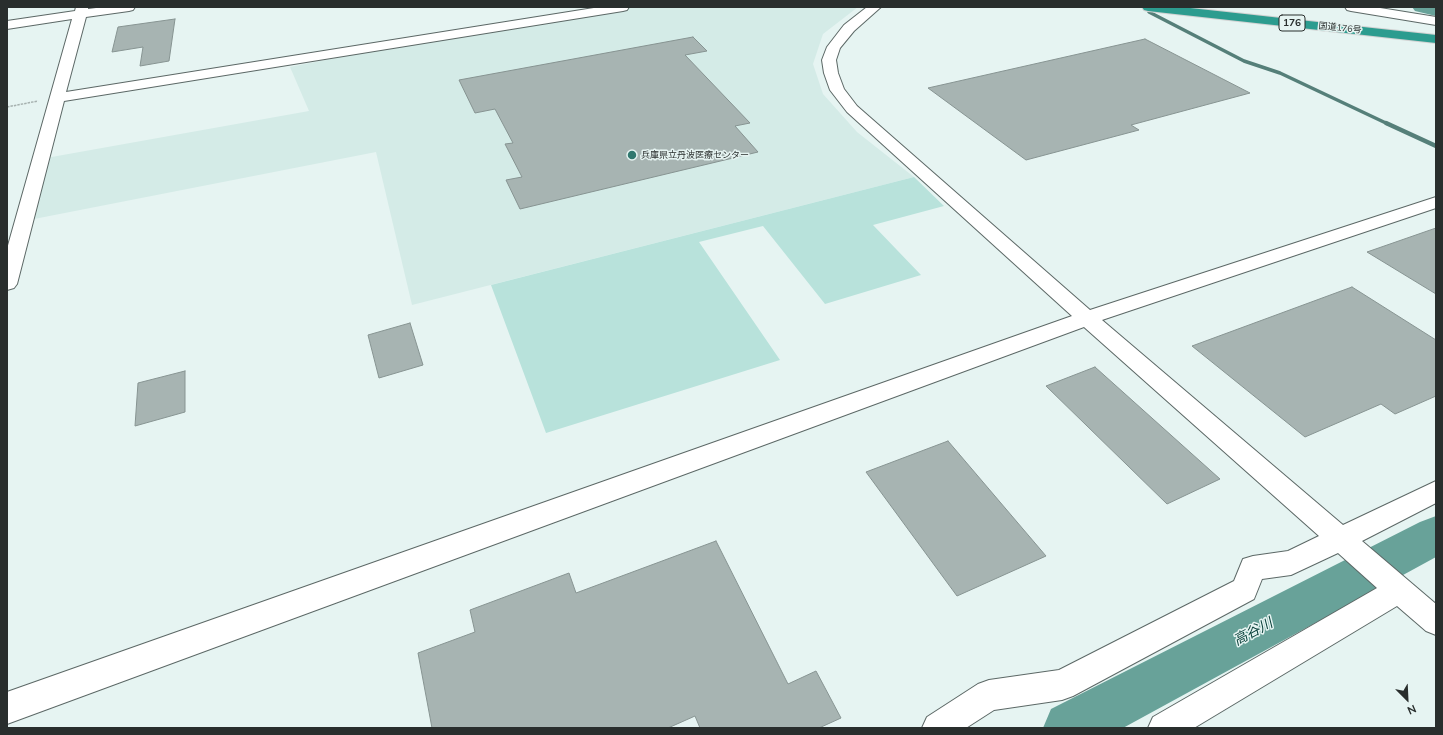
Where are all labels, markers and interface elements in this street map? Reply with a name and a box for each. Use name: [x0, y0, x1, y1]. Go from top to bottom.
road number: 176: [1279, 15, 1305, 31]
street label: 国道176号: [1318, 20, 1362, 36]
marker: 兵庫県立丹波医療センター: [626, 149, 638, 161]
place label: 兵庫県立丹波医療センター: [641, 150, 749, 160]
water label: 高谷川: [1231, 615, 1275, 649]
north arrow: [1387, 679, 1427, 719]
text: N: [1405, 702, 1419, 718]

